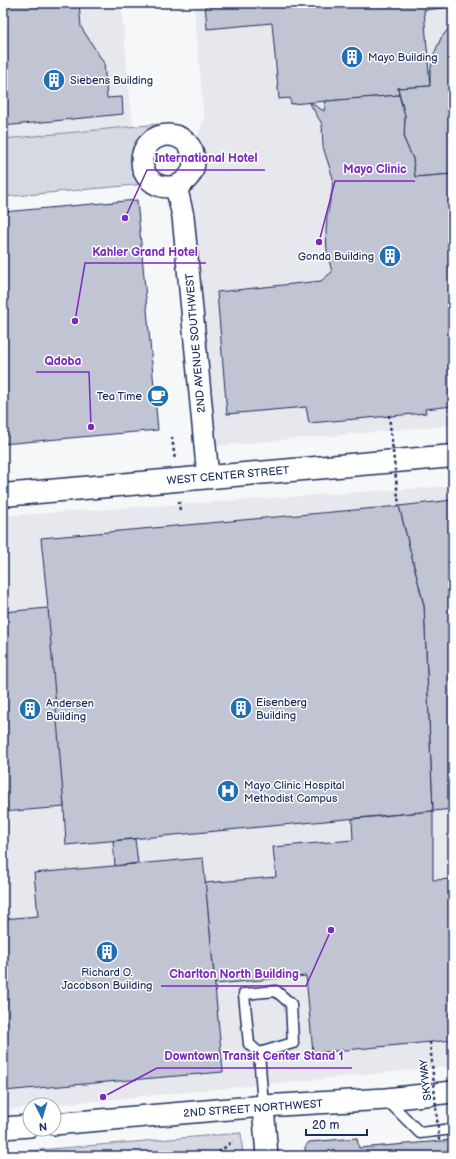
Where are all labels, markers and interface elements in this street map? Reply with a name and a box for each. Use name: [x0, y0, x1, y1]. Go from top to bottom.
building icon: Mayo Building: [339, 44, 365, 70]
place label: Mayo Building: [368, 51, 438, 64]
building icon: Siebens Building: [41, 67, 67, 93]
place label: Siebens Building: [70, 74, 153, 87]
callout: International Hotel: [147, 146, 265, 170]
text: International Hotel: [155, 151, 257, 166]
callout: Mayo Clinic: [335, 157, 415, 181]
text: Mayo Clinic: [343, 162, 407, 177]
callout: Kahler Grand Hotel: [85, 239, 206, 263]
building icon: Gonda Building: [377, 243, 403, 269]
text: Kahler Grand Hotel: [92, 245, 198, 260]
place label: Gonda Building: [298, 250, 374, 263]
street label: 2ND AVENUE SOUTHWEST: [183, 272, 208, 413]
callout: Qdoba: [36, 348, 89, 372]
text: Qdoba: [45, 354, 82, 369]
cafe icon: Tea Time: [145, 383, 171, 409]
place label: Tea Time: [97, 390, 142, 403]
street label: WEST CENTER STREET: [166, 464, 290, 487]
building icon: Eisenberg Building: [228, 695, 254, 721]
building icon: Andersen Building: [17, 696, 43, 722]
place label: Eisenberg Building: [256, 696, 307, 722]
place label: Andersen Building: [46, 697, 94, 723]
hospital icon: Mayo Clinic Hospital Methodist Campus: [215, 778, 241, 804]
place label: Mayo Clinic Hospital Methodist Campus: [244, 779, 344, 805]
building icon: Richard O. Jacobson Building: [94, 939, 120, 965]
callout: Charlton North Building: [161, 962, 306, 986]
place label: Richard O. Jacobson Building: [62, 966, 152, 992]
text: Charlton North Building: [169, 967, 299, 982]
callout: Downtown Transit Center Stand 1: [157, 1044, 352, 1068]
text: Downtown Transit Center Stand 1: [164, 1049, 344, 1064]
street label: SKYWAY: [417, 1058, 434, 1101]
north arrow: [22, 1097, 62, 1137]
street label: 2ND STREET NORTHWEST: [183, 1097, 324, 1120]
scale bar: [306, 1111, 367, 1137]
text: 20 m: [312, 1118, 339, 1133]
text: N: [38, 1120, 48, 1133]

